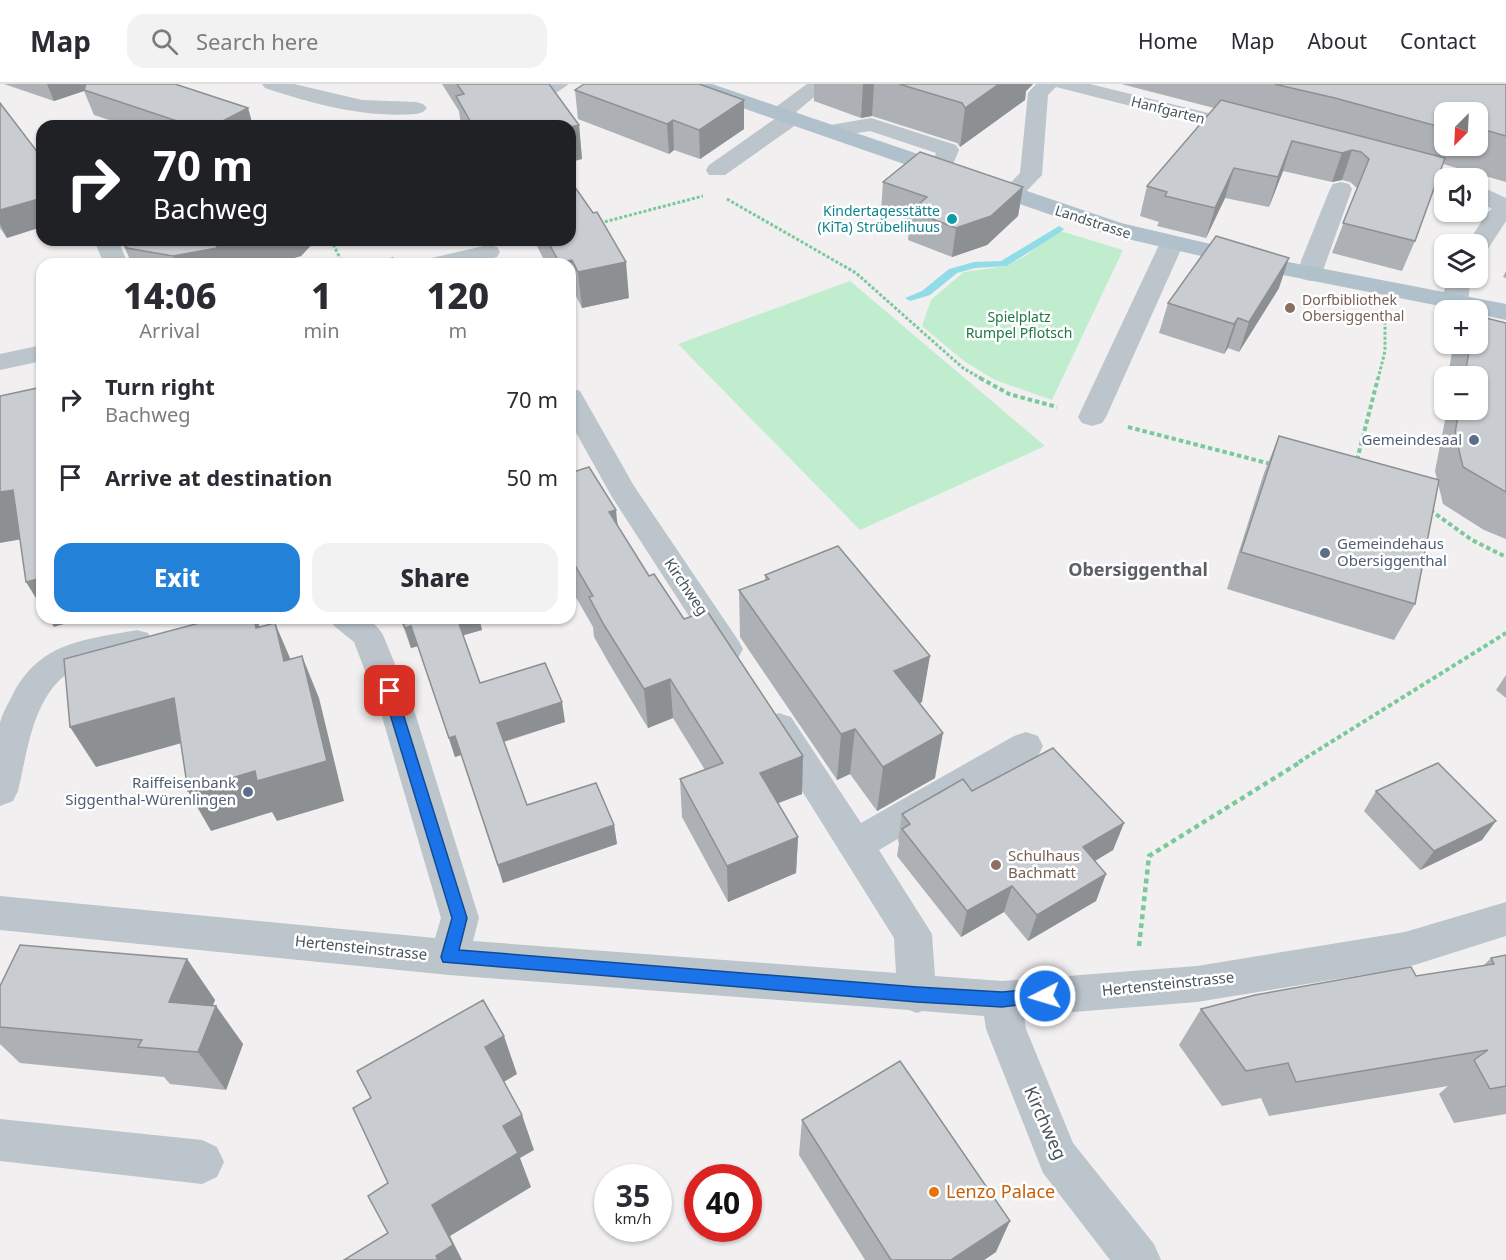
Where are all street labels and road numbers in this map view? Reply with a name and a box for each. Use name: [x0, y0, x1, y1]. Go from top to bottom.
street label: Hanfgarten: [1129, 91, 1207, 128]
street label: Landstrasse: [1053, 200, 1134, 243]
street label: Kirchweg: [660, 554, 713, 619]
street label: Hertensteinstrasse: [294, 930, 428, 964]
street label: Hertensteinstrasse: [1101, 966, 1235, 1000]
street label: Kirchweg: [1019, 1082, 1073, 1163]

